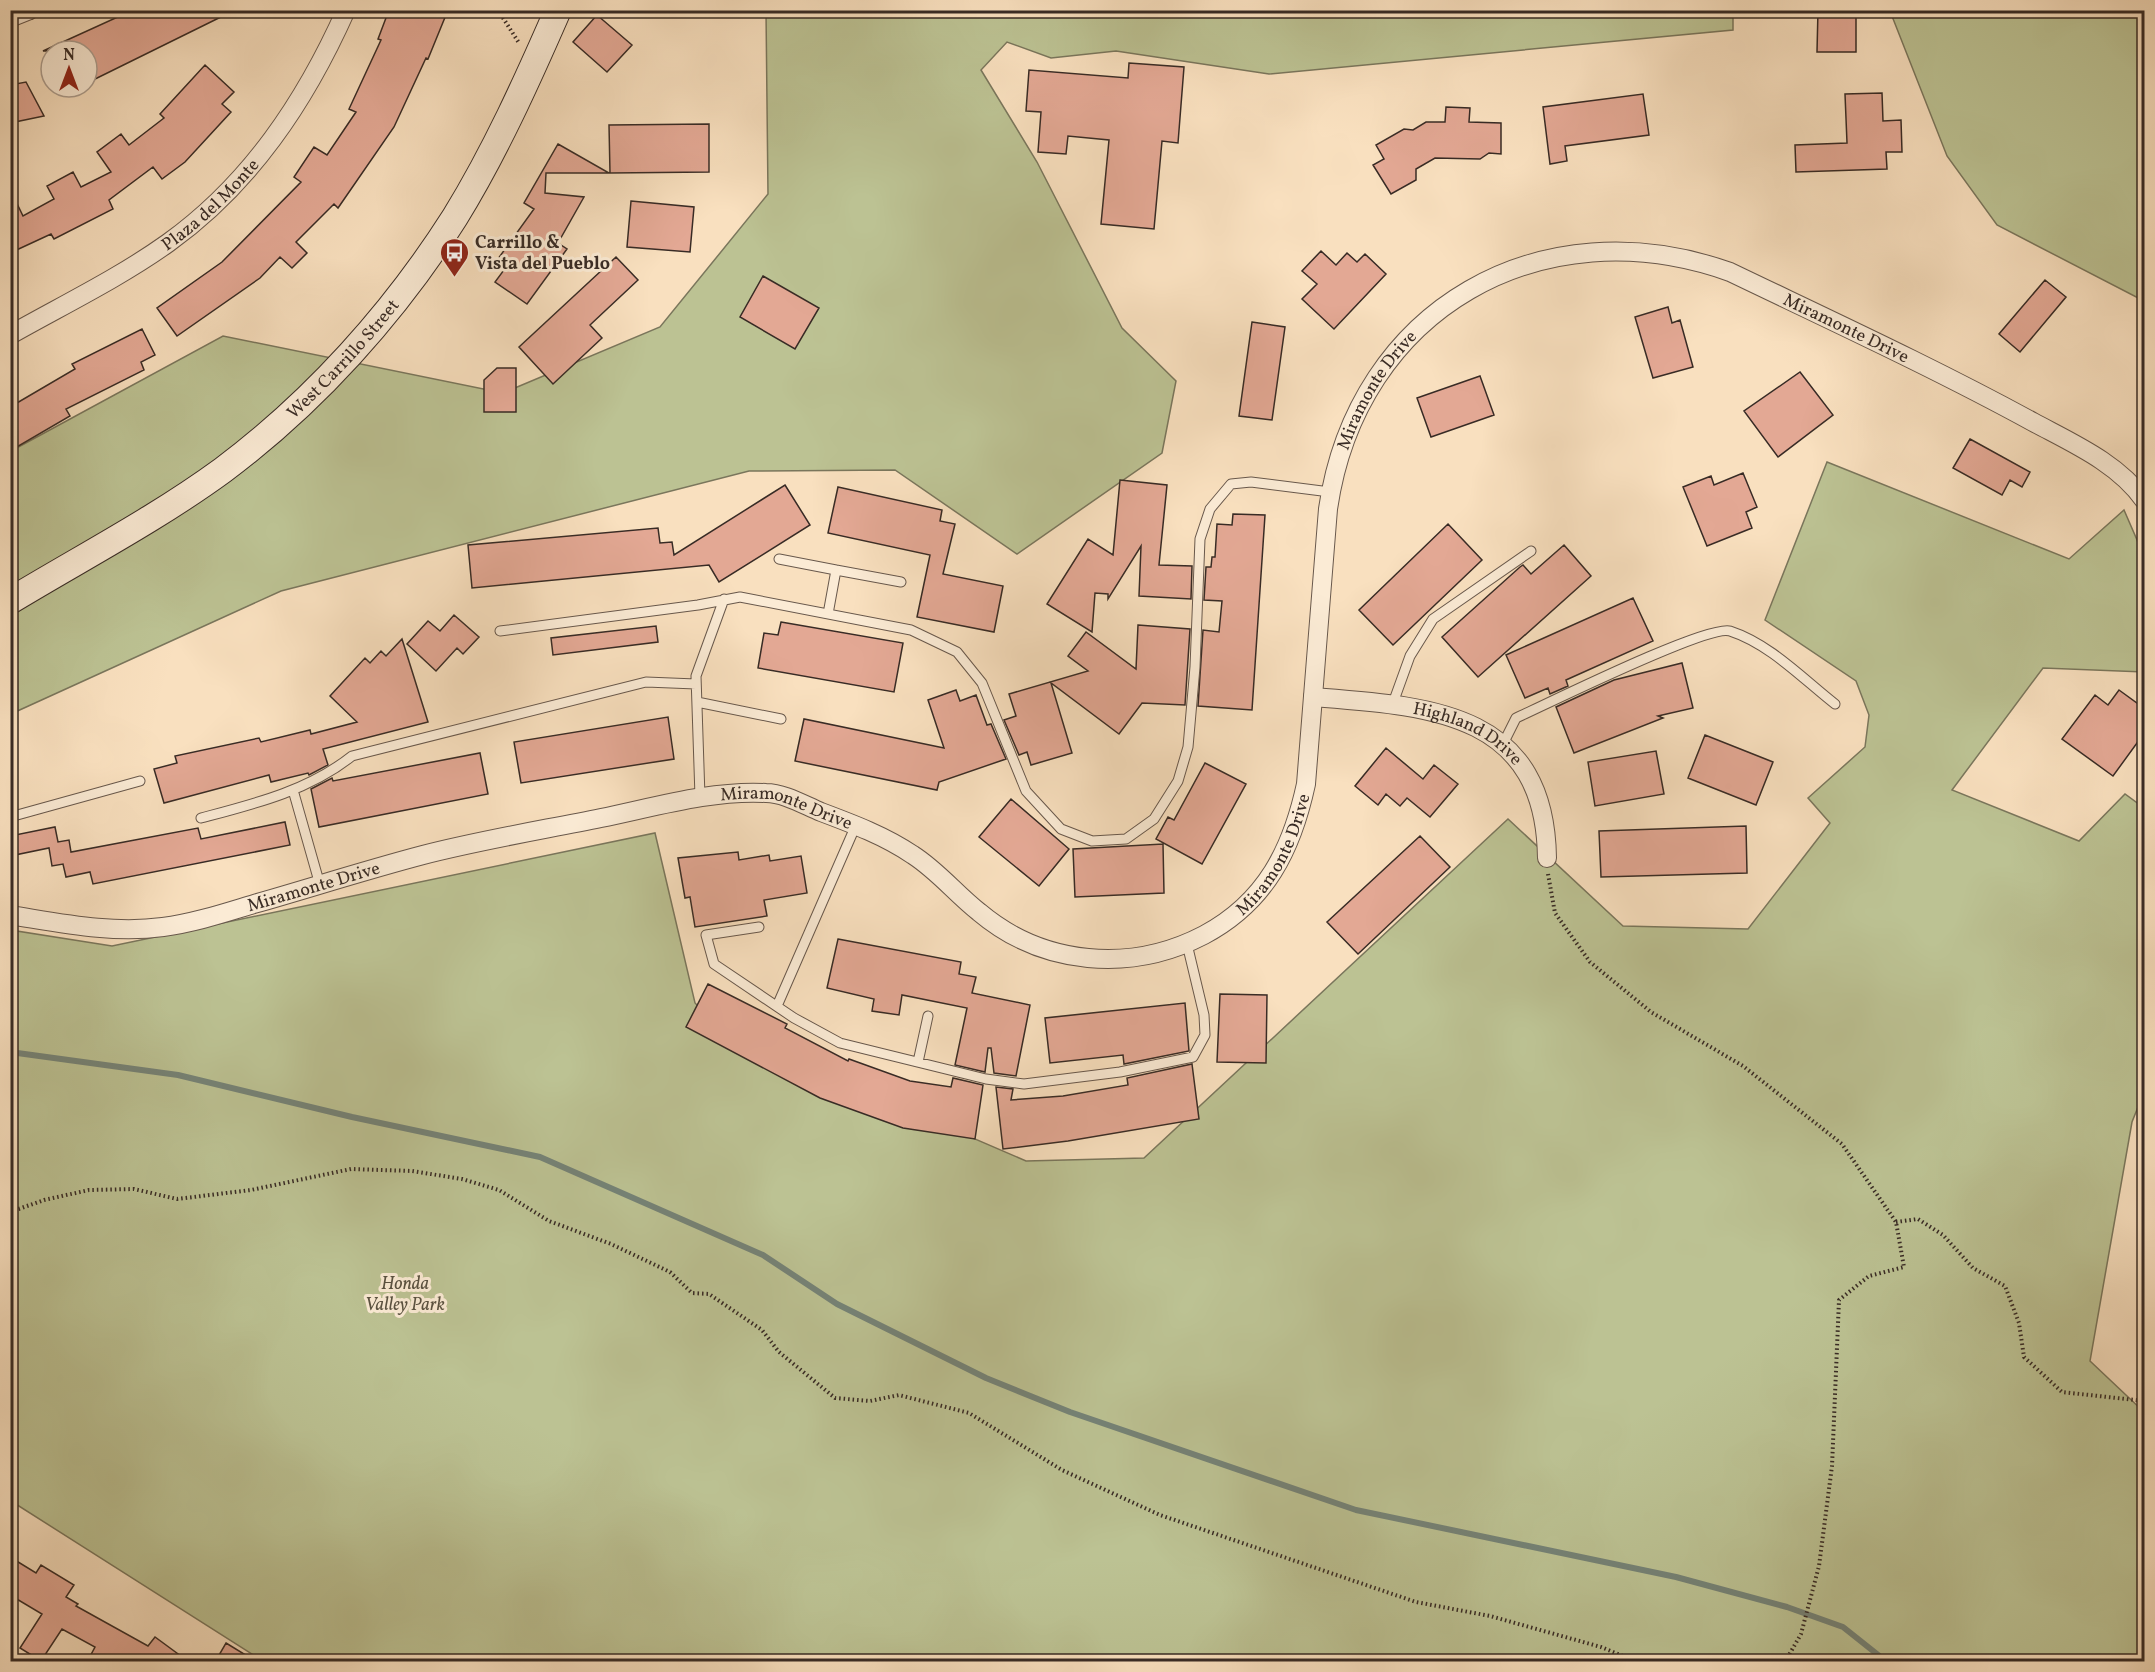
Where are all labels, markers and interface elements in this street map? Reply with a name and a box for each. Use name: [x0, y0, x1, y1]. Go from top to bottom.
north arrow: [39, 39, 99, 99]
text: N: [63, 45, 75, 67]
street label: Plaza del Monte: [157, 154, 266, 258]
place label: Carrillo & Vista del Pueblo: [475, 231, 610, 277]
bus stop icon: Carrillo & Vista del Pueblo: [438, 236, 470, 278]
street label: Miramonte Drive: [1778, 288, 1913, 370]
street label: West Carrillo Street: [282, 295, 406, 425]
street label: Miramonte Drive: [1332, 325, 1423, 454]
street label: Highland Drive: [1411, 697, 1528, 771]
street label: Miramonte Drive: [719, 782, 856, 837]
street label: Miramonte Drive: [1231, 791, 1317, 922]
street label: Miramonte Drive: [245, 856, 383, 919]
park label: Honda Valley Park: [365, 1272, 445, 1318]

